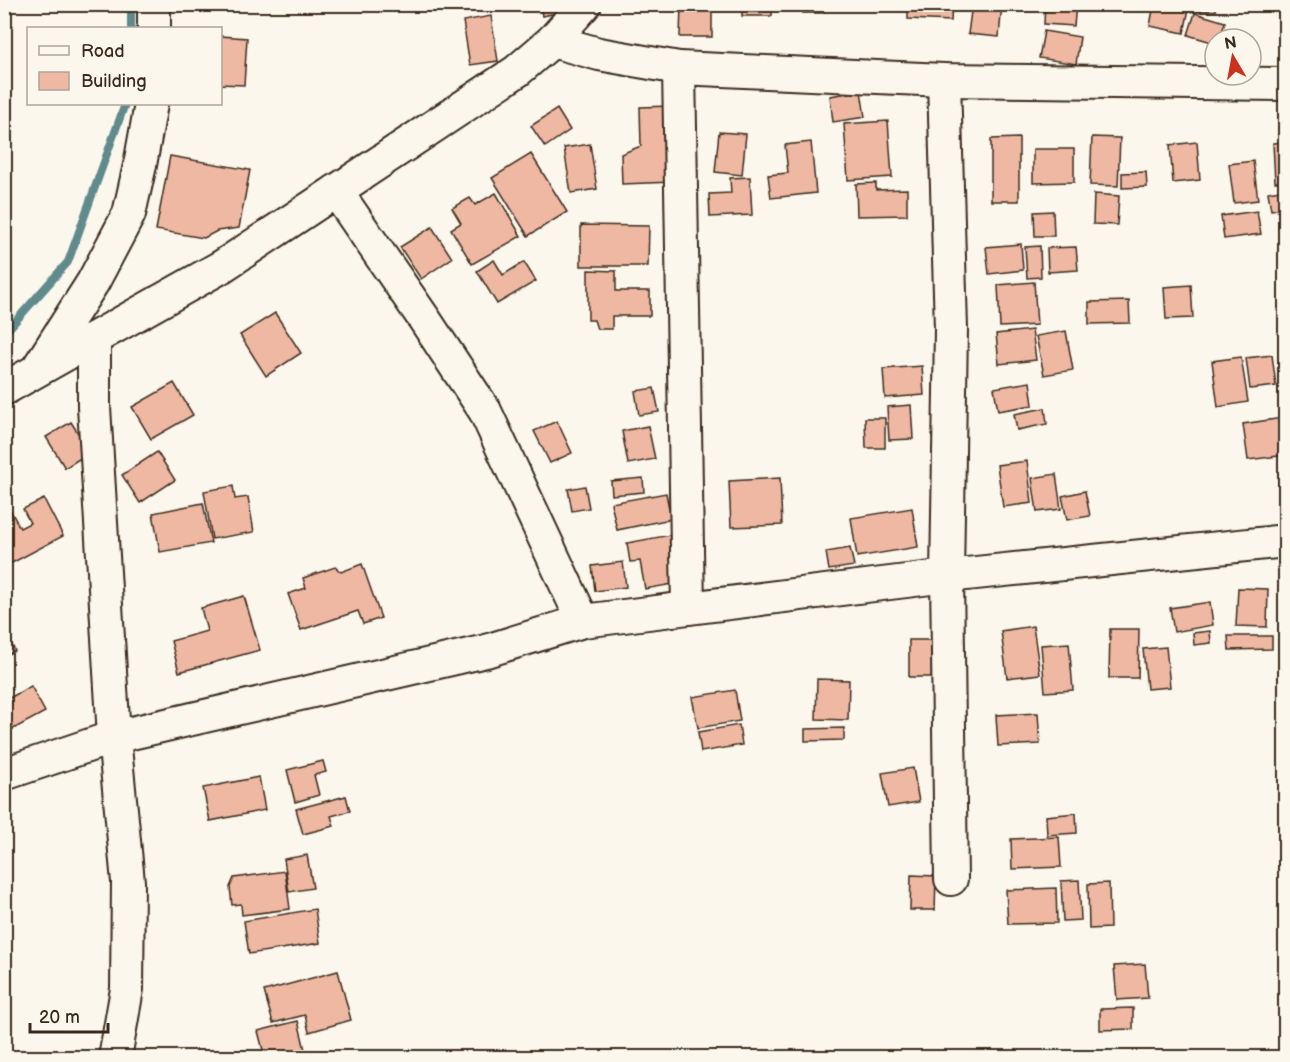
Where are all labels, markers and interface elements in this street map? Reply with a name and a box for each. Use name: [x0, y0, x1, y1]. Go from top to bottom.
legend: [27, 27, 222, 105]
north arrow: [1203, 27, 1263, 87]
text: N: [1223, 33, 1238, 54]
text: Road: [81, 41, 125, 62]
text: Building: [81, 71, 147, 92]
scale bar: [30, 996, 108, 1034]
text: 20 m: [39, 1007, 80, 1028]

